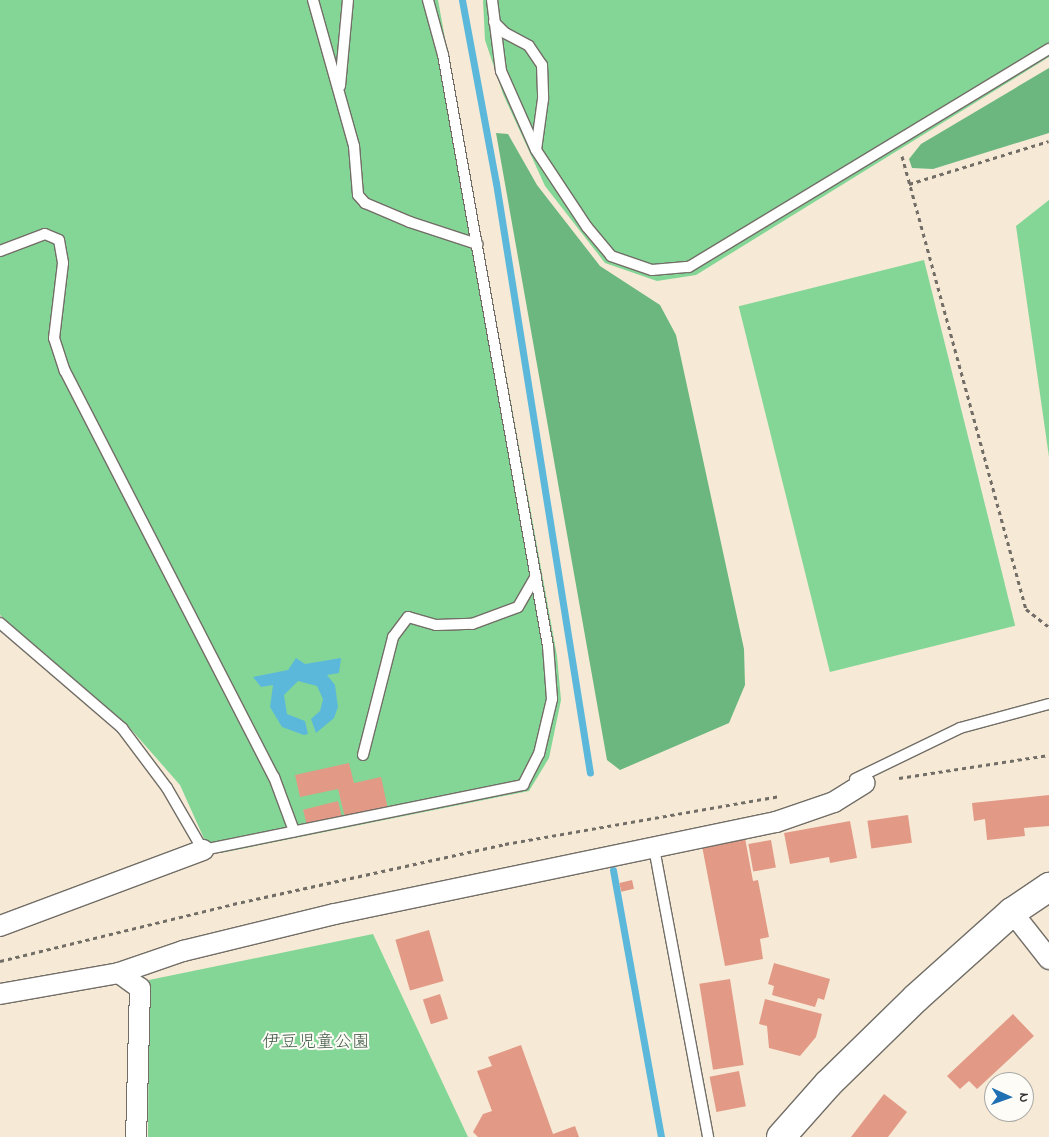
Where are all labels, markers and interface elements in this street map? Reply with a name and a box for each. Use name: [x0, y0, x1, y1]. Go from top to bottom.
park label: 伊豆児童公園: [262, 1032, 370, 1054]
north arrow: [984, 1072, 1034, 1122]
text: N: [1013, 1092, 1034, 1103]

